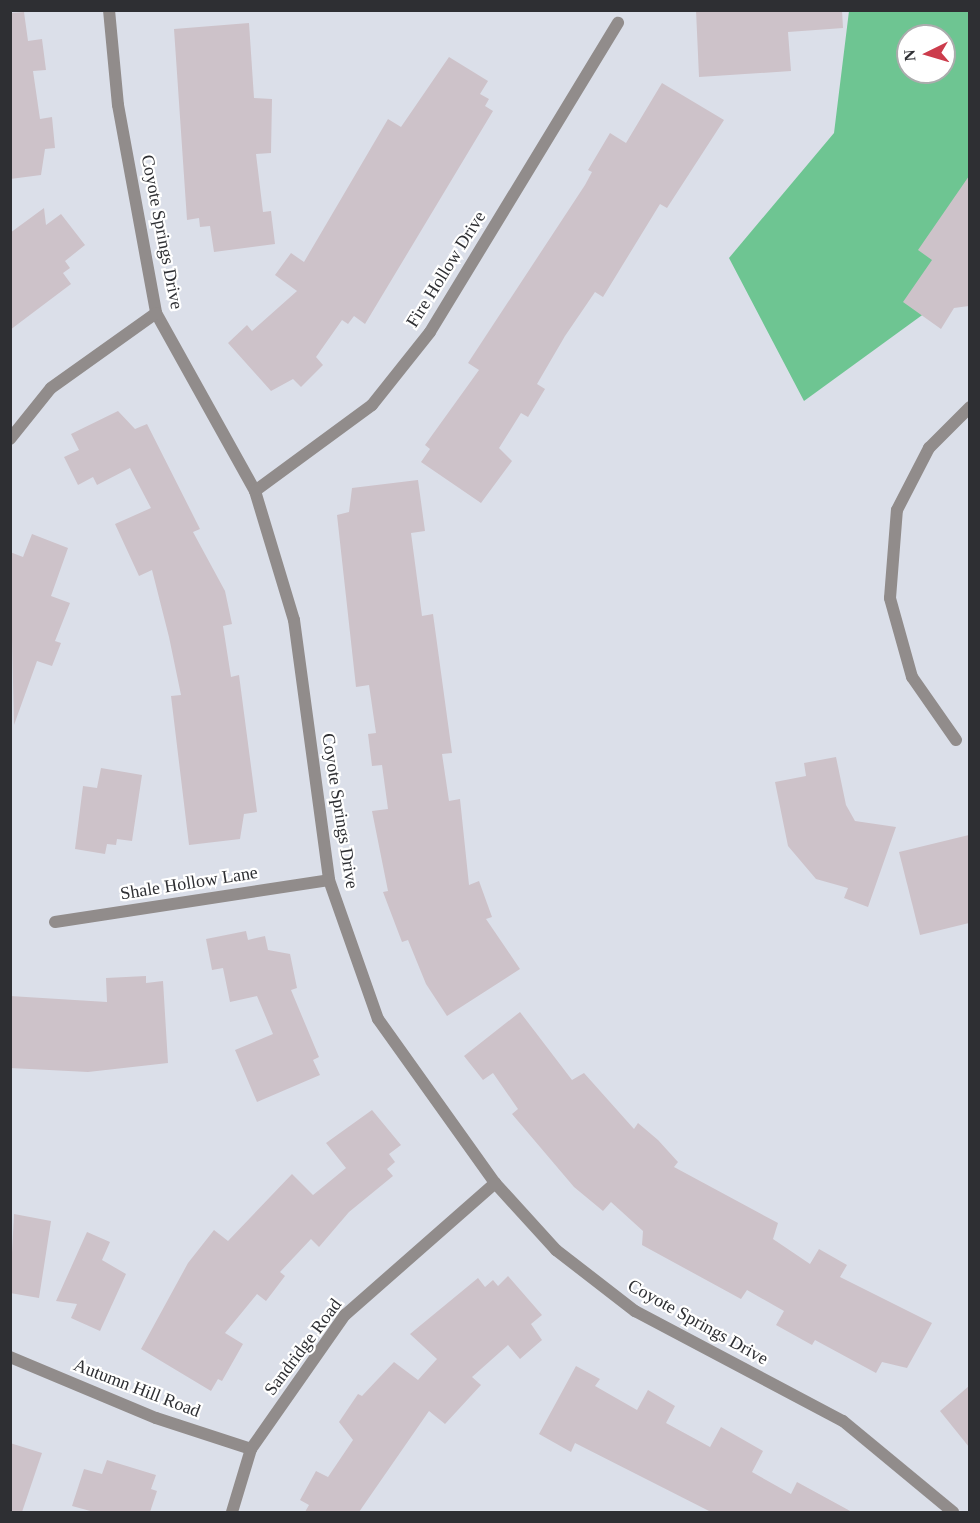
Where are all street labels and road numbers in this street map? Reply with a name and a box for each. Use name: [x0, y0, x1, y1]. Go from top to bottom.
street label: Coyote Springs Drive: [136, 153, 188, 311]
street label: Fire Hollow Drive: [402, 207, 490, 331]
street label: Coyote Springs Drive: [317, 732, 363, 890]
street label: Shale Hollow Lane: [119, 861, 259, 905]
street label: Coyote Springs Drive: [624, 1274, 772, 1370]
street label: Sandridge Road: [260, 1294, 346, 1400]
street label: Autumn Hill Road: [71, 1354, 203, 1422]

